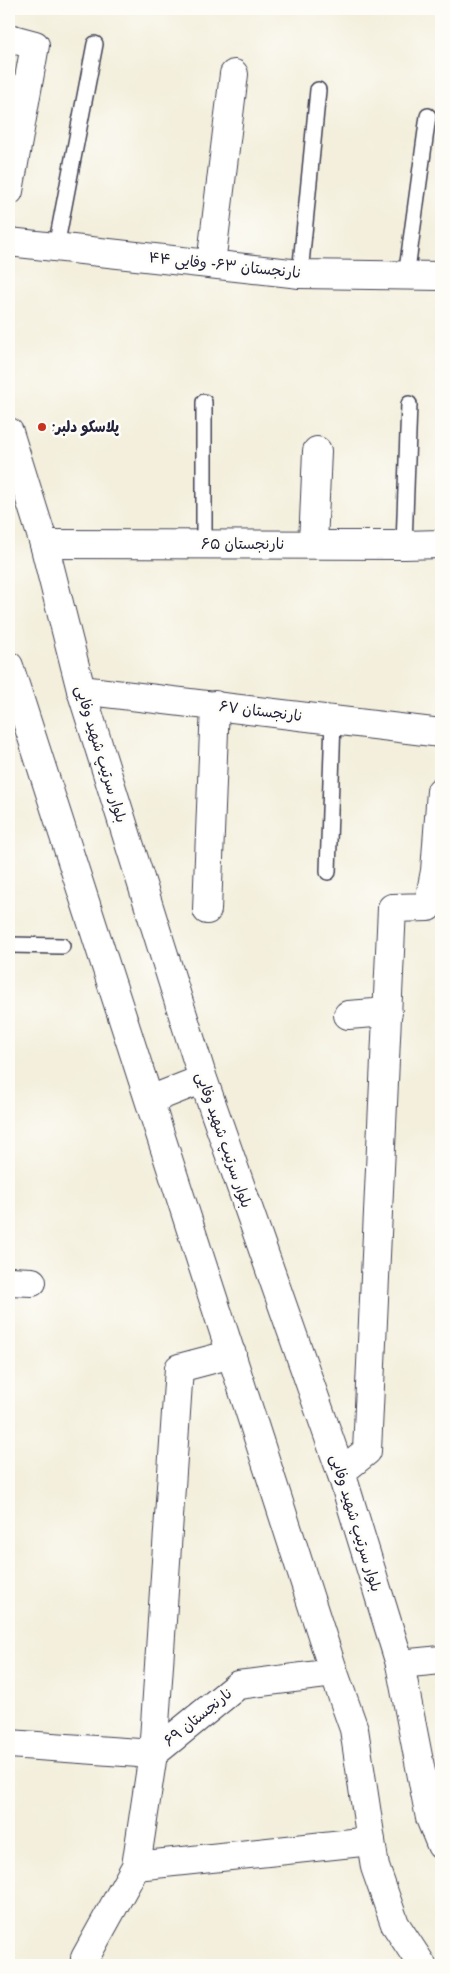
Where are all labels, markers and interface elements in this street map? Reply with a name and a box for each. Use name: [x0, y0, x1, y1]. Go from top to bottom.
street label: نارنجستان ۶۳- وفایی ۴۴: [148, 248, 302, 283]
place label: :پلاسکو دلبر: [52, 418, 120, 437]
marker: :پلاسکو دلبر: [36, 421, 48, 433]
street label: نارنجستان ۶۵: [201, 535, 285, 554]
street label: بلوار سرتیپ شهید وفایی: [71, 683, 130, 825]
street label: نارنجستان ۶۷: [218, 697, 304, 726]
street label: بلوار سرتیپ شهید وفایی: [191, 1070, 256, 1211]
street label: بلوار سرتیپ شهید وفایی: [326, 1452, 385, 1594]
street label: نارنجستان ۶۹: [160, 1684, 237, 1751]

